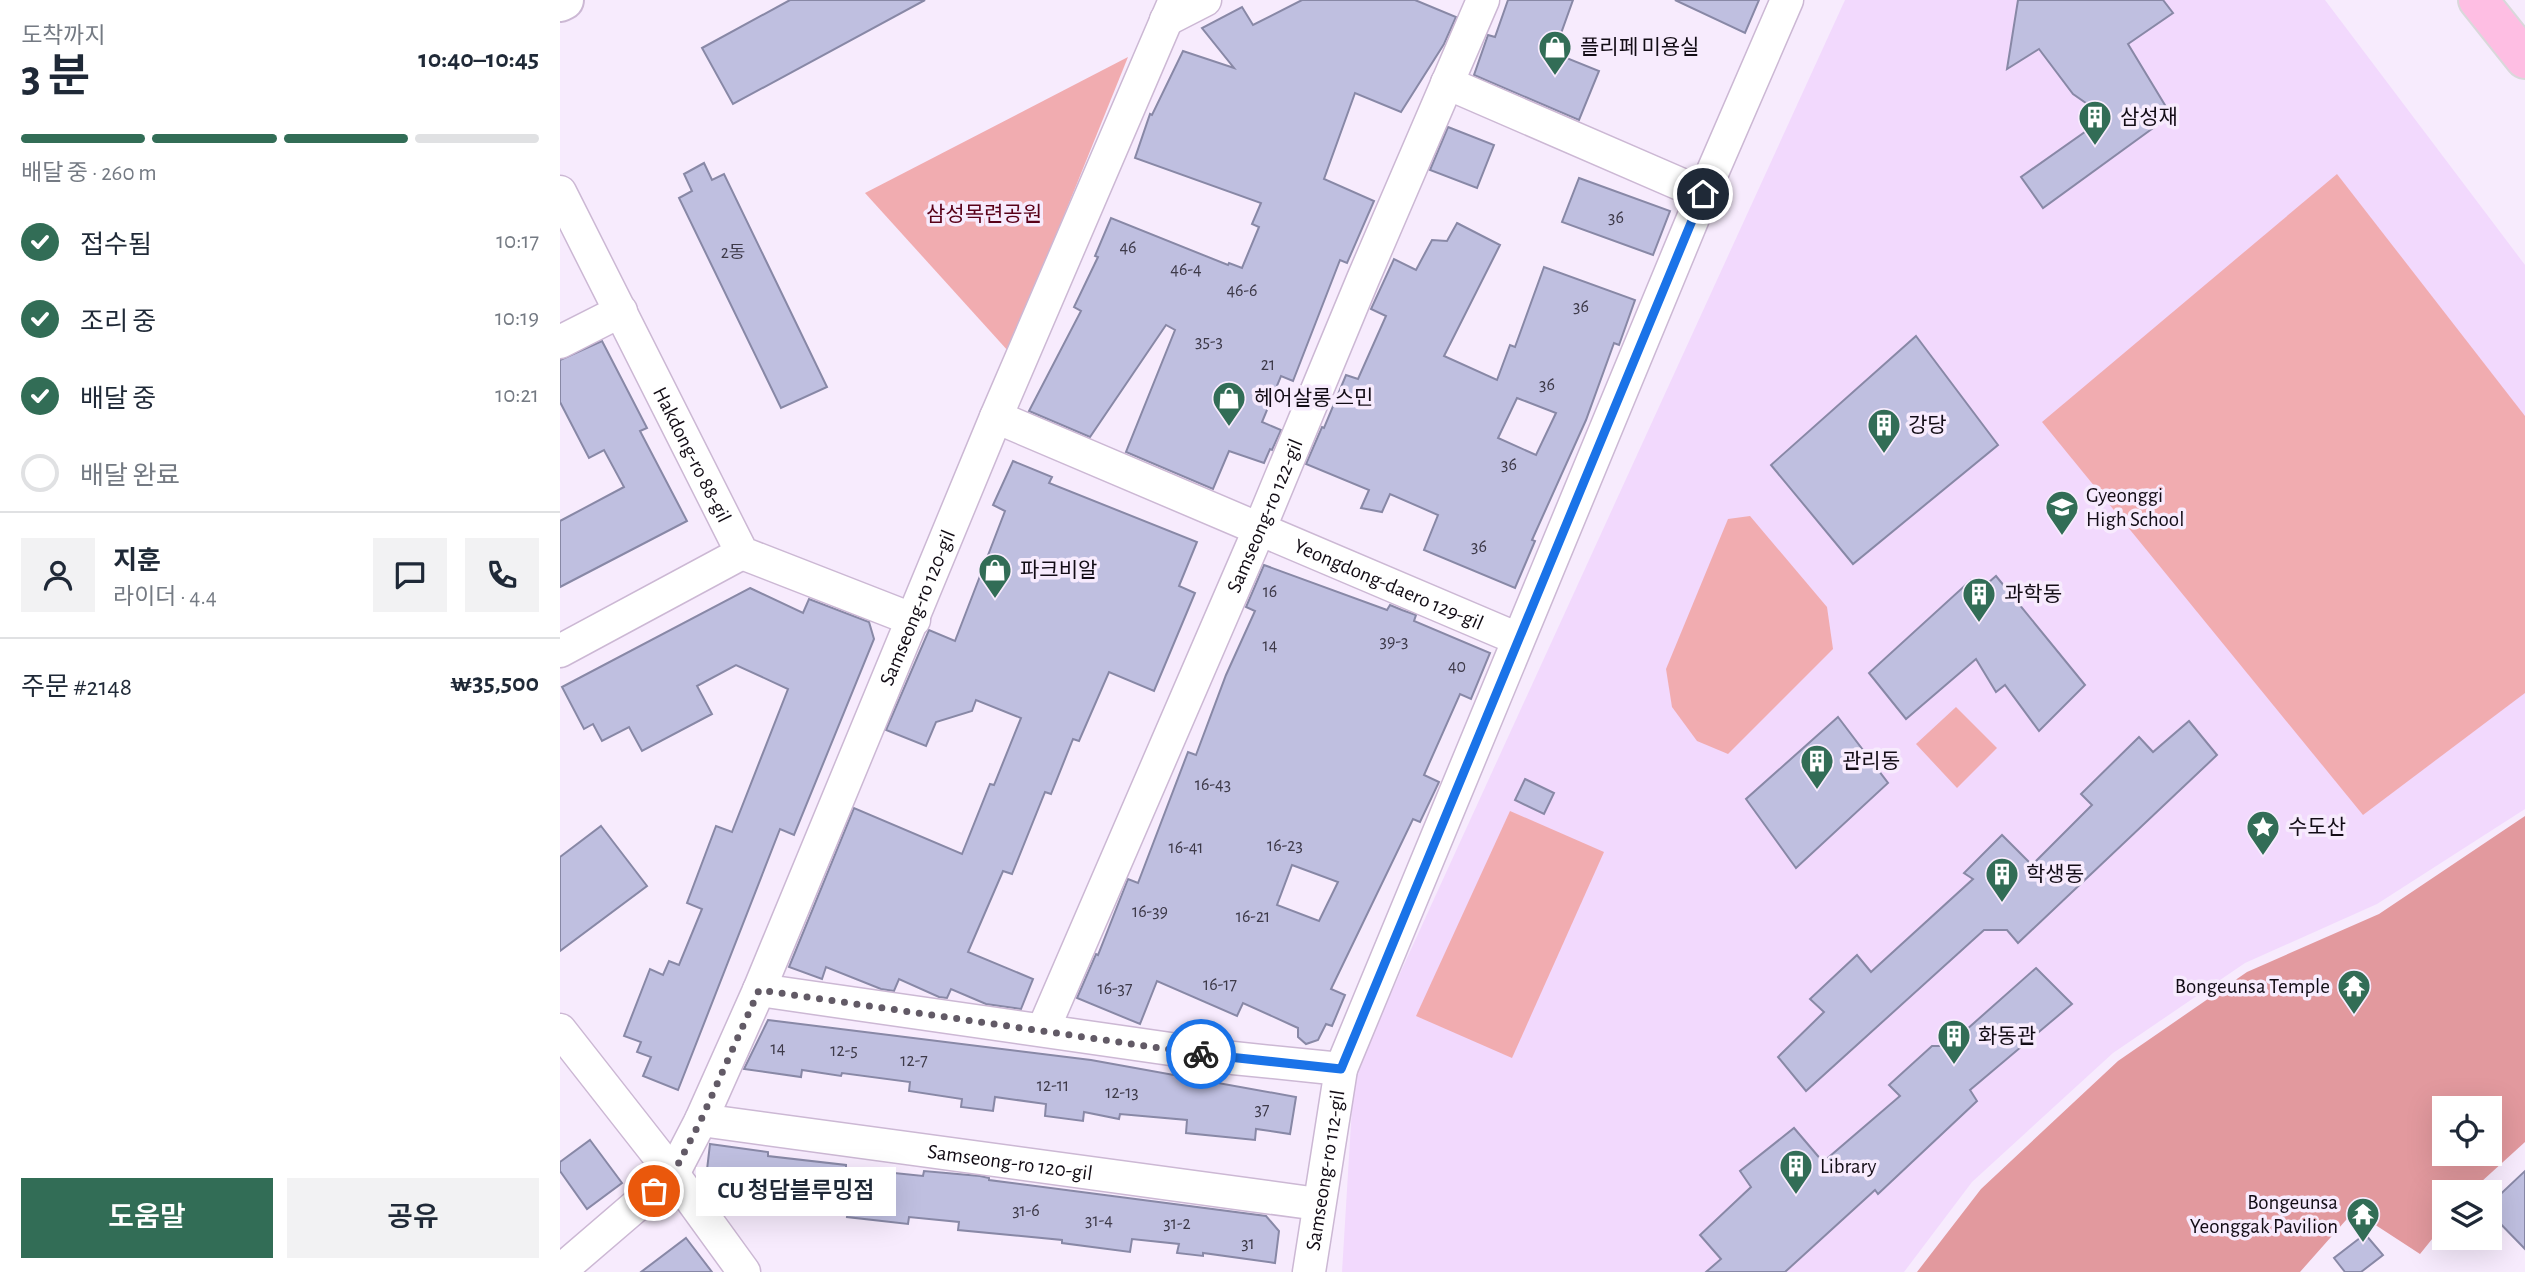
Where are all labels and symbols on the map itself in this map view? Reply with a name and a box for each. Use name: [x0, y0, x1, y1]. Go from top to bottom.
shop icon: 플리페 미용실: [1536, 28, 1574, 77]
place label: 플리페 미용실: [1580, 36, 1699, 58]
building icon: 삼성재: [2076, 98, 2114, 147]
place label: 삼성재: [2120, 106, 2178, 128]
pin: [1673, 164, 1733, 224]
park label: 삼성목련공원: [926, 203, 1042, 225]
house number: 36: [1608, 209, 1624, 227]
house number: 46: [1119, 239, 1137, 257]
house number: 2동: [721, 243, 745, 262]
house number: 46-4: [1170, 261, 1202, 279]
house number: 46-6: [1226, 282, 1258, 300]
house number: 36: [1573, 298, 1589, 316]
house number: 35-3: [1195, 333, 1223, 351]
house number: 21: [1261, 356, 1275, 374]
house number: 36: [1539, 376, 1555, 394]
shop icon: 헤어살롱 스민: [1210, 379, 1248, 428]
street label: Hakdong-ro 88-gil: [649, 384, 735, 526]
place label: 헤어살롱 스민: [1254, 387, 1373, 409]
building icon: 강당: [1865, 406, 1903, 455]
place label: 강당: [1908, 414, 1947, 436]
street label: Samseong-ro 122-gil: [1223, 436, 1307, 596]
house number: 36: [1501, 456, 1517, 474]
place label: Gyeonggi High School: [2086, 485, 2184, 530]
school or university icon: Gyeonggi High School: [2043, 488, 2081, 537]
street label: Samseong-ro 120-gil: [876, 527, 959, 689]
street label: Yeongdong-daero 129-gil: [1291, 535, 1487, 634]
house number: 36: [1471, 538, 1487, 556]
shop icon: 파크비알: [976, 551, 1014, 600]
place label: 파크비알: [1020, 559, 1097, 581]
building icon: 과학동: [1960, 575, 1998, 624]
house number: 16: [1263, 583, 1277, 601]
place label: 과학동: [2004, 583, 2062, 605]
house number: 39-3: [1380, 633, 1408, 651]
house number: 14: [1263, 637, 1278, 655]
house number: 40: [1448, 658, 1466, 676]
building icon: 관리동: [1798, 742, 1836, 791]
place label: 관리동: [1842, 750, 1900, 772]
house number: 16-43: [1195, 776, 1231, 794]
place icon: 수도산: [2244, 808, 2282, 857]
place label: 수도산: [2288, 816, 2346, 838]
house number: 16-23: [1267, 837, 1303, 855]
house number: 16-41: [1168, 839, 1204, 857]
building icon: 학생동: [1983, 855, 2021, 904]
place label: 학생동: [2026, 863, 2084, 885]
house number: 16-39: [1132, 903, 1168, 921]
house number: 16-21: [1236, 908, 1270, 926]
temple icon: Bongeunsa Temple: [2335, 967, 2373, 1016]
house number: 16-17: [1203, 976, 1237, 994]
place label: Bongeunsa Temple: [2175, 976, 2330, 997]
house number: 16-37: [1097, 980, 1133, 998]
building icon: 화동관: [1935, 1017, 1973, 1066]
courier: [1166, 1019, 1236, 1089]
place label: 화동관: [1978, 1025, 2036, 1047]
house number: 14: [771, 1040, 786, 1058]
house number: 12-5: [830, 1042, 858, 1060]
house number: 12-7: [900, 1052, 928, 1070]
house number: 12-11: [1037, 1077, 1069, 1095]
house number: 12-13: [1105, 1084, 1139, 1102]
street label: Samseong-ro 112-gil: [1303, 1088, 1349, 1252]
house number: 37: [1255, 1101, 1269, 1119]
street label: Samseong-ro 120-gil: [926, 1141, 1094, 1184]
building icon: Library: [1777, 1147, 1815, 1196]
place label: Library: [1820, 1156, 1877, 1177]
pin: [624, 1161, 684, 1221]
callout: CU 청담블루밍점: [696, 1166, 896, 1216]
place label: Bongeunsa Yeonggak Pavilion: [2190, 1192, 2338, 1237]
temple icon: Bongeunsa Yeonggak Pavilion: [2344, 1195, 2382, 1244]
house number: 31-6: [1012, 1202, 1040, 1220]
house number: 31-4: [1085, 1212, 1113, 1230]
house number: 31-2: [1163, 1215, 1191, 1233]
house number: 31: [1241, 1235, 1255, 1253]

